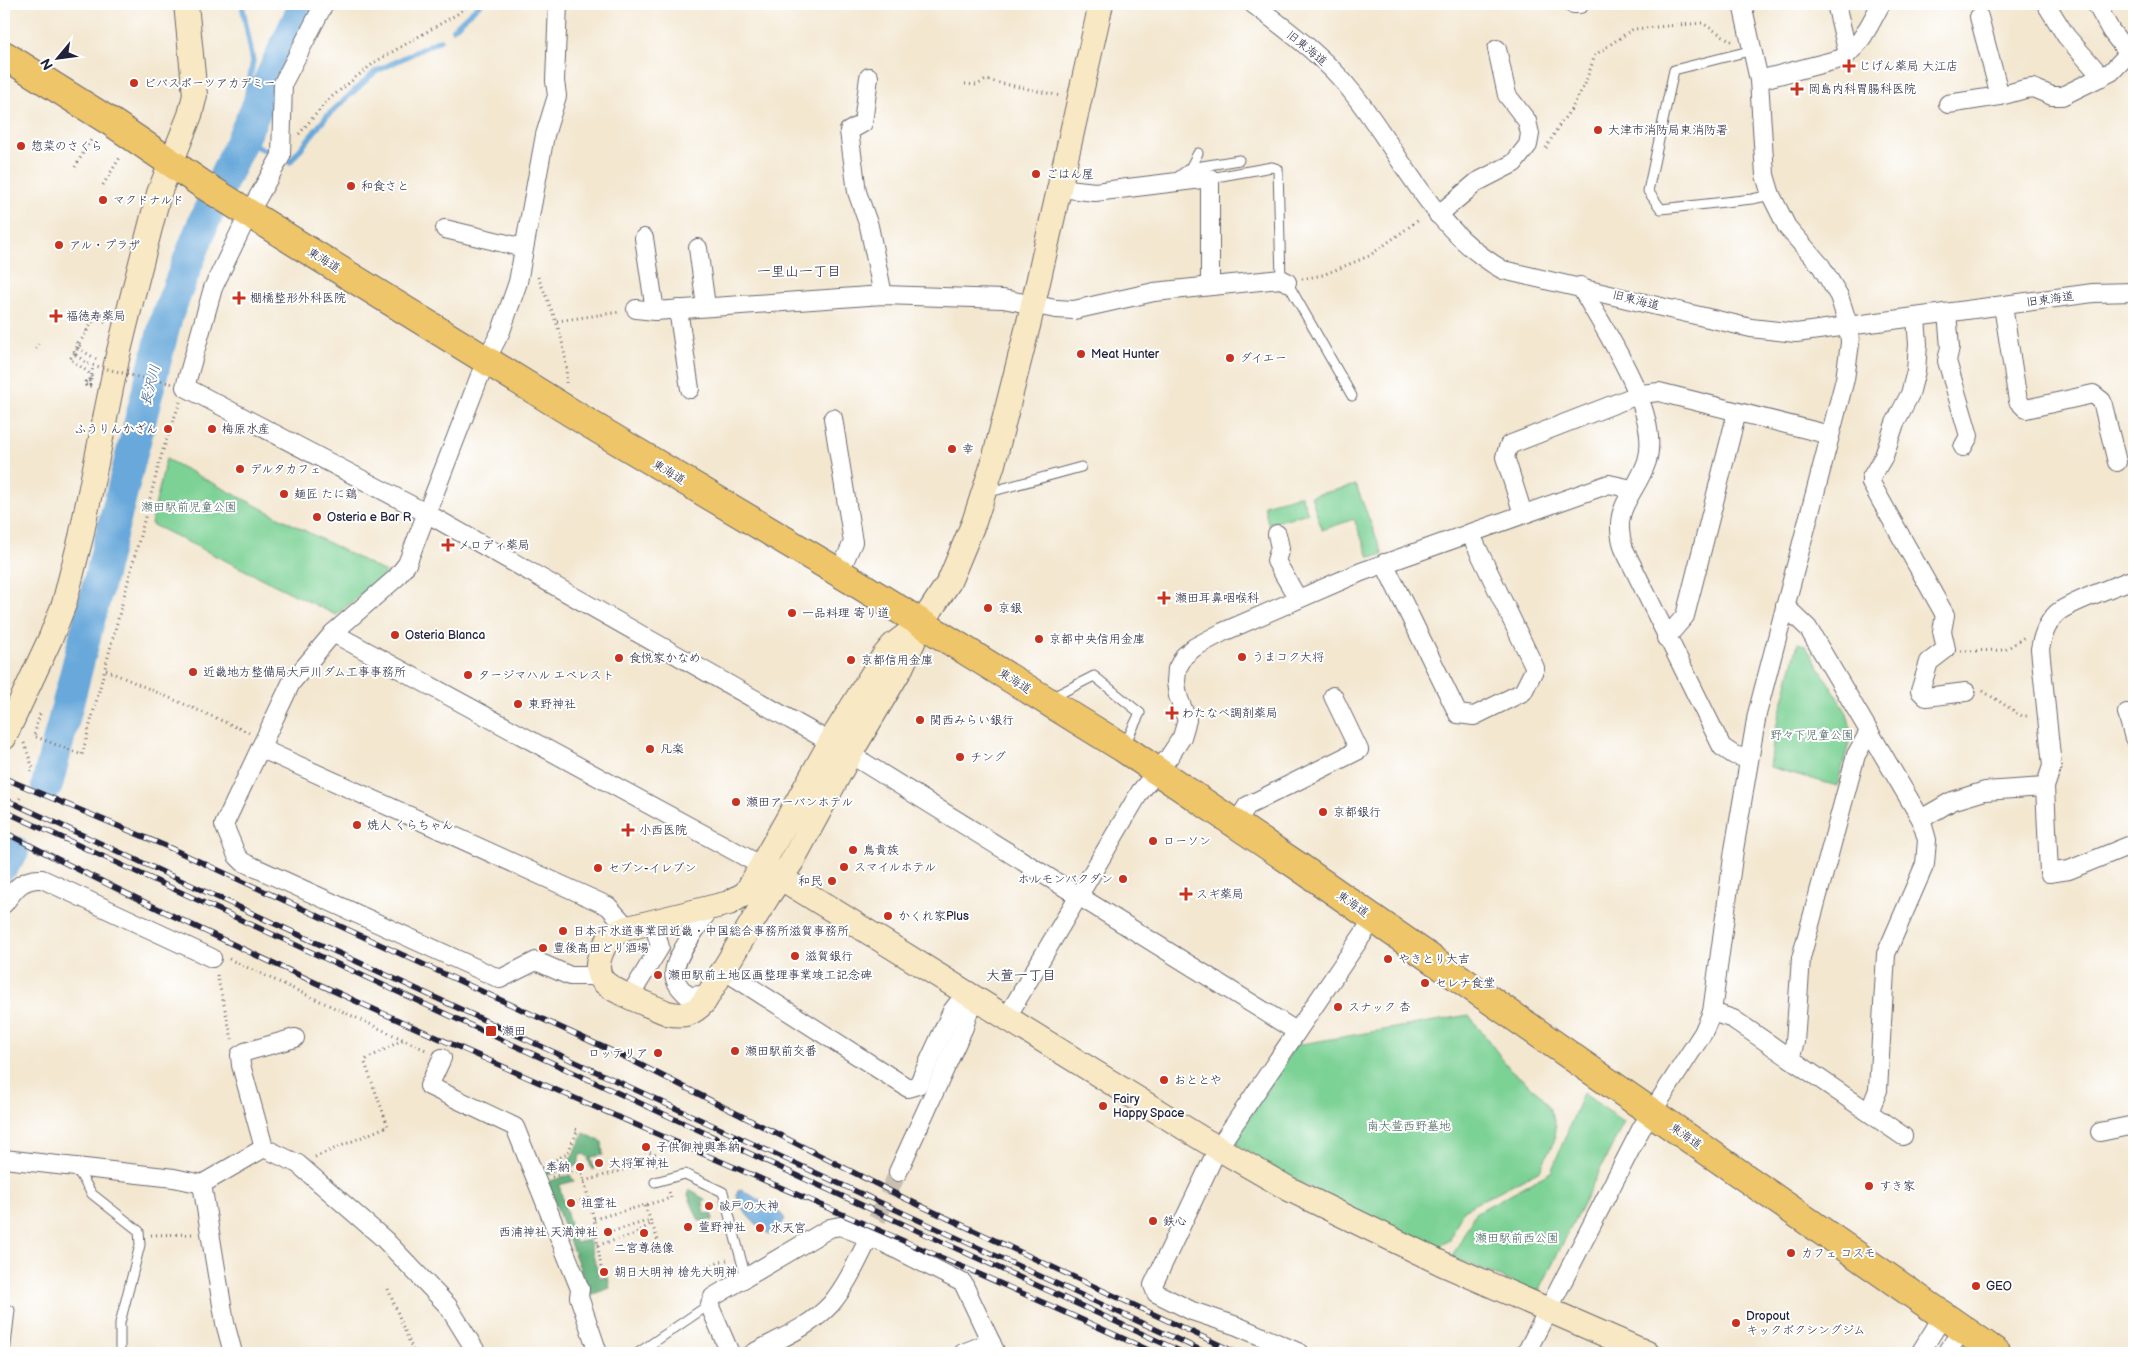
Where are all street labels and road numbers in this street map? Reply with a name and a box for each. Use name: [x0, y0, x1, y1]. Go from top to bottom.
street label: 旧東海道: [1283, 27, 1330, 69]
street label: 東海道: [304, 245, 343, 276]
street label: 旧東海道: [1611, 287, 1661, 314]
street label: 旧東海道: [2025, 289, 2075, 310]
street label: 東海道: [649, 457, 688, 488]
street label: 東海道: [995, 666, 1034, 697]
street label: 東海道: [1334, 888, 1372, 921]
street label: 東海道: [1667, 1120, 1705, 1153]

